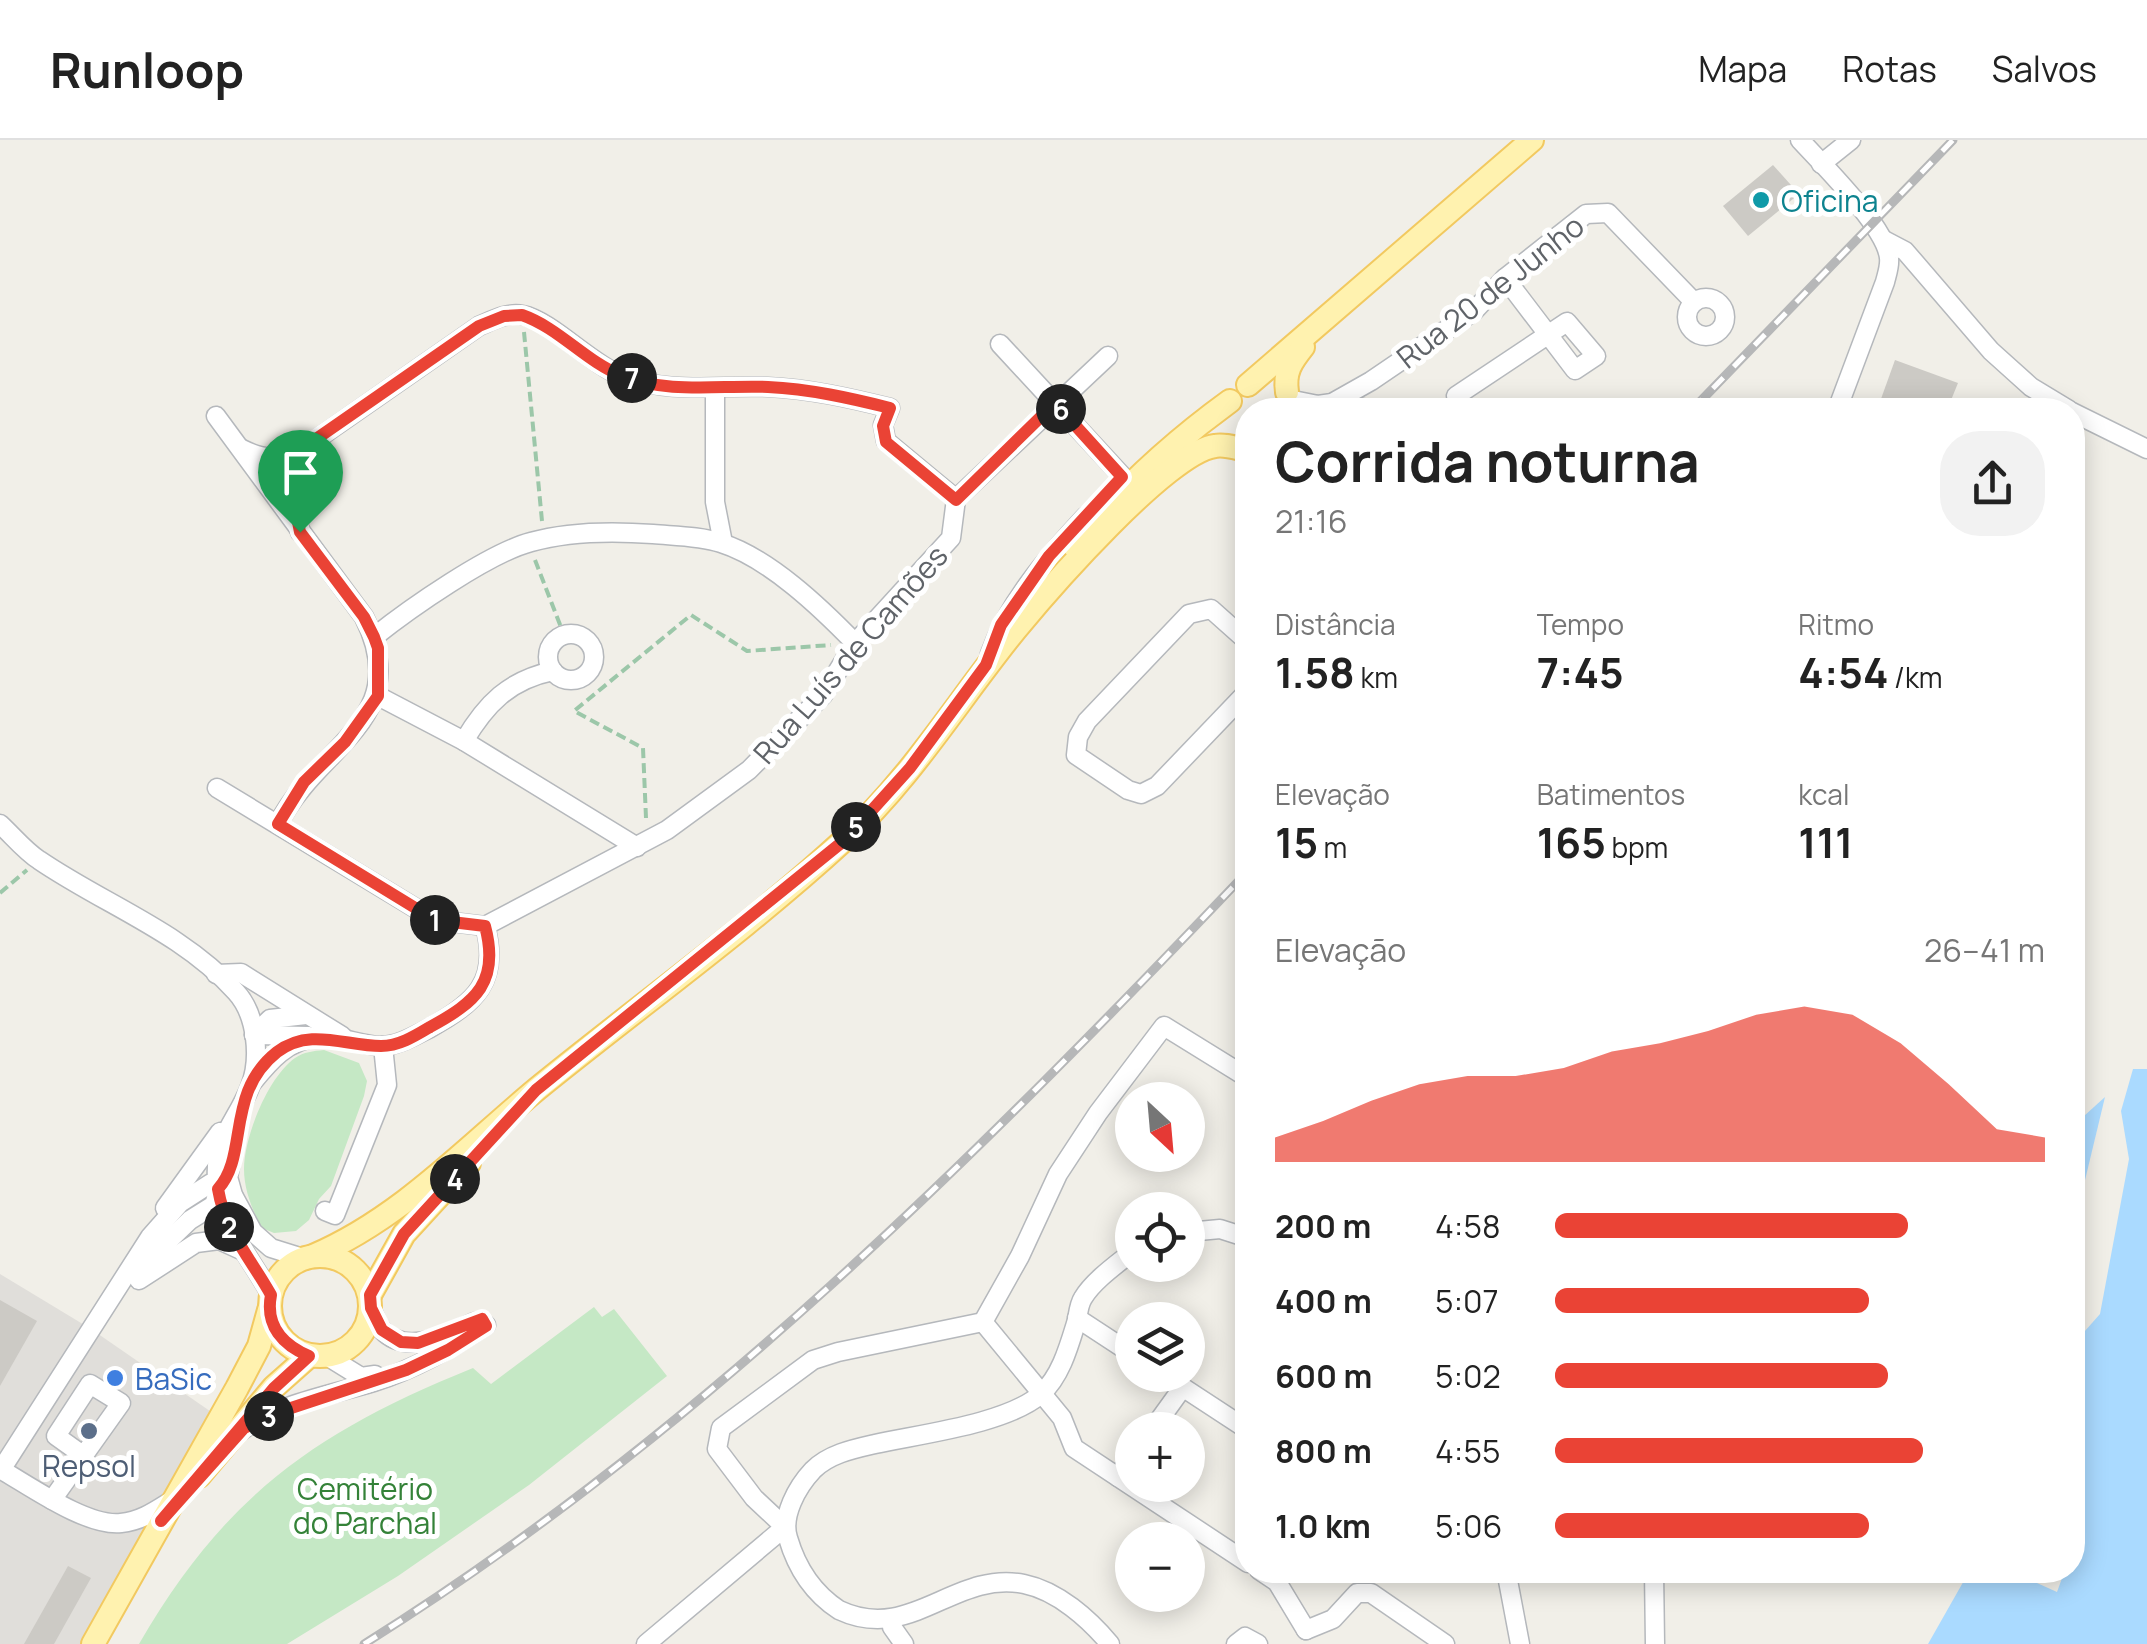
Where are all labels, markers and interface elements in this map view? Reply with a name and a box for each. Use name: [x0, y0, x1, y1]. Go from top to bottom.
text: Runloop: [50, 37, 244, 102]
text: Mapa: [1698, 45, 1787, 93]
text: Rotas: [1842, 45, 1937, 93]
text: Salvos: [1992, 45, 2097, 93]
place label: Oficina: [1781, 180, 1878, 221]
marker: Oficina: [1750, 189, 1772, 211]
street label: Rua 20 de Junho: [1388, 205, 1592, 377]
pin: 7: [607, 353, 657, 403]
text: 7: [625, 359, 639, 397]
pin: 6: [1036, 384, 1086, 434]
text: 6: [1052, 390, 1070, 428]
text: Corrida noturna: [1275, 423, 1700, 499]
pin: [258, 430, 343, 533]
button: share: [1940, 431, 2045, 536]
icon: arrive: [273, 445, 328, 500]
text: 21:16: [1275, 499, 1348, 543]
street label: Rua Luís de Camões: [744, 536, 956, 772]
text: Distância: [1275, 605, 1396, 643]
text: Tempo: [1537, 605, 1624, 643]
text: Ritmo: [1798, 605, 1874, 643]
text: 1.58: [1275, 643, 1355, 701]
text: 7:45: [1537, 643, 1624, 701]
text: 4:54: [1798, 643, 1888, 701]
text: km: [1355, 658, 1398, 696]
text: /km: [1888, 658, 1943, 696]
text: Elevação: [1275, 775, 1390, 813]
text: Batimentos: [1537, 775, 1685, 813]
text: kcal: [1798, 775, 1849, 813]
pin: 5: [831, 802, 881, 852]
text: 5: [848, 808, 864, 846]
text: 15: [1275, 813, 1318, 871]
text: 165: [1537, 813, 1606, 871]
text: 111: [1798, 813, 1854, 871]
text: m: [1318, 828, 1347, 866]
text: bpm: [1606, 828, 1668, 866]
pin: 1: [410, 895, 460, 945]
text: 1: [429, 901, 441, 939]
text: Elevação: [1275, 928, 1406, 972]
text: 26–41 m: [1924, 928, 2045, 972]
north arrow: [1115, 1082, 1205, 1172]
map controls: [1115, 1082, 1205, 1612]
pin: 4: [430, 1154, 480, 1204]
text: 4: [446, 1160, 464, 1198]
button: locate: [1115, 1192, 1205, 1282]
pin: 2: [204, 1202, 254, 1252]
text: 200 m: [1275, 1204, 1371, 1248]
text: 4:58: [1435, 1204, 1501, 1248]
text: 2: [221, 1208, 237, 1246]
text: 400 m: [1275, 1279, 1372, 1323]
text: 5:07: [1435, 1279, 1499, 1323]
button: layers: [1115, 1302, 1205, 1392]
text: 600 m: [1275, 1354, 1372, 1398]
text: 5:02: [1435, 1354, 1501, 1398]
place label: BaSic: [135, 1358, 212, 1399]
marker: BaSic: [104, 1367, 126, 1389]
pin: 3: [244, 1391, 294, 1441]
text: 3: [261, 1397, 277, 1435]
button: +: [1115, 1412, 1205, 1502]
marker: Repsol: [78, 1420, 100, 1442]
text: 800 m: [1275, 1429, 1372, 1473]
text: 4:55: [1435, 1429, 1500, 1473]
place label: Repsol: [42, 1445, 136, 1486]
park label: Cemitério do Parchal: [293, 1468, 437, 1543]
text: 1.0 km: [1275, 1504, 1371, 1548]
text: 5:06: [1435, 1504, 1502, 1548]
button: −: [1115, 1522, 1205, 1612]

